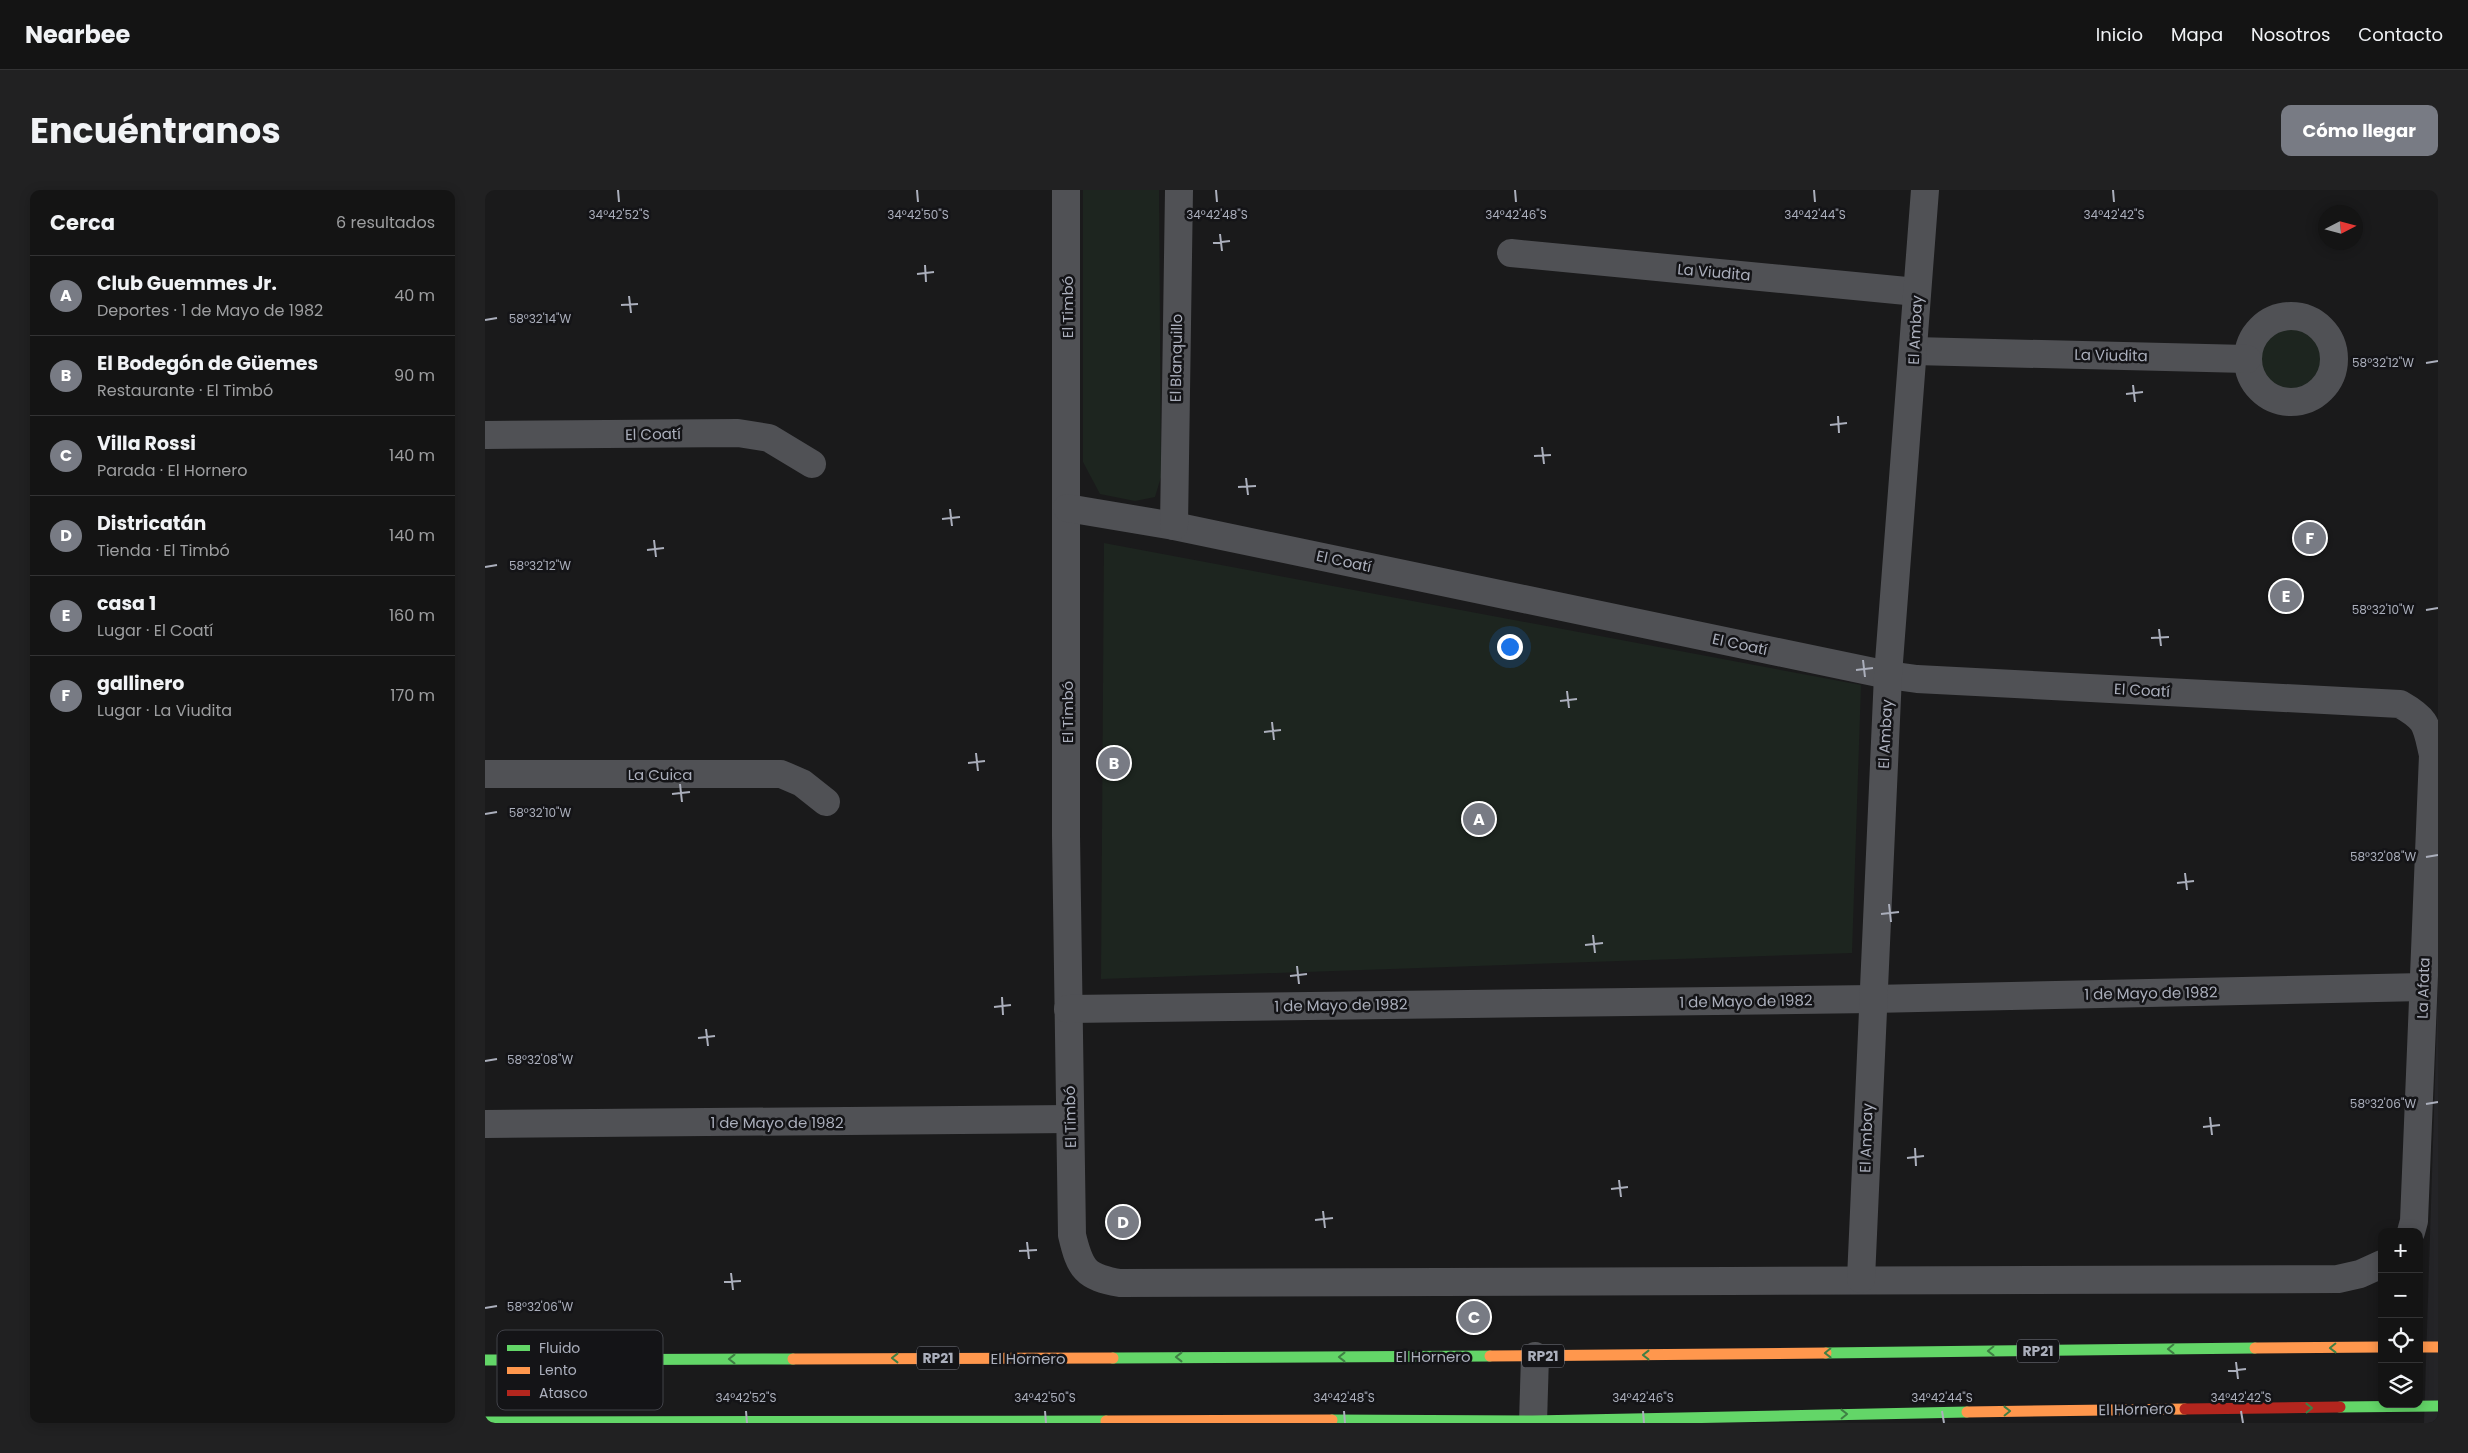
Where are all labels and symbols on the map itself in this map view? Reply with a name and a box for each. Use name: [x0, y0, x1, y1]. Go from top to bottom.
north arrow: [2318, 205, 2363, 250]
text: 34°42'52"S: [589, 206, 649, 223]
text: 34°42'50"S: [887, 206, 949, 223]
text: 34°42'48"S: [1186, 206, 1248, 223]
text: 34°42'46"S: [1485, 206, 1547, 223]
text: 34°42'44"S: [1784, 206, 1846, 223]
text: 34°42'42"S: [2084, 206, 2144, 223]
street label: La Viudita: [1676, 258, 1752, 286]
street label: El Timbó: [1057, 276, 1078, 338]
street label: El Ambay: [1903, 294, 1927, 365]
text: 58°32'14"W: [509, 310, 572, 327]
street label: El Blanquillo: [1165, 314, 1187, 402]
street label: La Viudita: [2074, 344, 2148, 366]
text: 58°32'12"W: [2352, 354, 2414, 371]
street label: El Coatí: [625, 423, 681, 445]
pin: F: [2294, 519, 2326, 557]
street label: El Coatí: [1314, 545, 1374, 577]
text: 58°32'12"W: [509, 557, 571, 574]
pin: E: [2270, 577, 2302, 615]
text: 58°32'10"W: [2352, 601, 2415, 618]
street label: El Coatí: [1710, 628, 1770, 660]
your location: [1497, 634, 1523, 660]
street label: El Coatí: [2114, 678, 2171, 702]
street label: El Timbó: [1057, 681, 1078, 743]
street label: El Ambay: [1873, 698, 1897, 769]
pin: B: [1098, 744, 1130, 782]
street label: La Cuica: [628, 764, 692, 785]
pin: A: [1463, 800, 1495, 838]
text: 58°32'10"W: [509, 804, 572, 821]
text: 58°32'08"W: [2350, 848, 2416, 865]
street label: La Afata: [2411, 957, 2435, 1019]
street label: 1 de Mayo de 1982: [2084, 981, 2218, 1005]
street label: 1 de Mayo de 1982: [1679, 989, 1813, 1013]
street label: 1 de Mayo de 1982: [1274, 993, 1408, 1017]
text: 58°32'08"W: [507, 1051, 573, 1068]
street label: El Timbó: [1059, 1086, 1081, 1148]
text: 58°32'06"W: [2350, 1095, 2416, 1112]
street label: El Ambay: [1854, 1102, 1878, 1173]
street label: 1 de Mayo de 1982: [710, 1112, 844, 1133]
pin: D: [1107, 1203, 1139, 1241]
text: 58°32'06"W: [507, 1298, 573, 1315]
pin: C: [1458, 1298, 1490, 1336]
legend: [497, 1330, 663, 1410]
text: Fluido: [539, 1338, 580, 1358]
road number: RP21: [2017, 1340, 2059, 1362]
one-way arrow: [2329, 1343, 2336, 1353]
road number: RP21: [1522, 1344, 1564, 1368]
one-way arrow: [2166, 1344, 2174, 1355]
road number: RP21: [917, 1346, 959, 1370]
street label: El Hornero: [1395, 1346, 1471, 1367]
one-way arrow: [1986, 1346, 1994, 1356]
street label: El Hornero: [990, 1348, 1066, 1369]
one-way arrow: [1824, 1348, 1832, 1358]
one-way arrow: [1642, 1349, 1650, 1360]
one-way arrow: [1175, 1352, 1183, 1362]
one-way arrow: [1338, 1352, 1346, 1362]
one-way arrow: [890, 1353, 898, 1363]
one-way arrow: [728, 1354, 736, 1364]
text: Lento: [539, 1360, 577, 1380]
text: Atasco: [539, 1383, 588, 1403]
text: 34°42'52"S: [716, 1389, 776, 1406]
text: 34°42'50"S: [1014, 1389, 1076, 1406]
text: 34°42'48"S: [1313, 1389, 1375, 1406]
text: 34°42'46"S: [1612, 1389, 1674, 1406]
text: 34°42'44"S: [1911, 1389, 1973, 1406]
text: 34°42'42"S: [2211, 1389, 2271, 1406]
street label: El Hornero: [2098, 1398, 2174, 1420]
one-way arrow: [2306, 1403, 2314, 1413]
one-way arrow: [2004, 1406, 2011, 1416]
one-way arrow: [1841, 1408, 1849, 1419]

